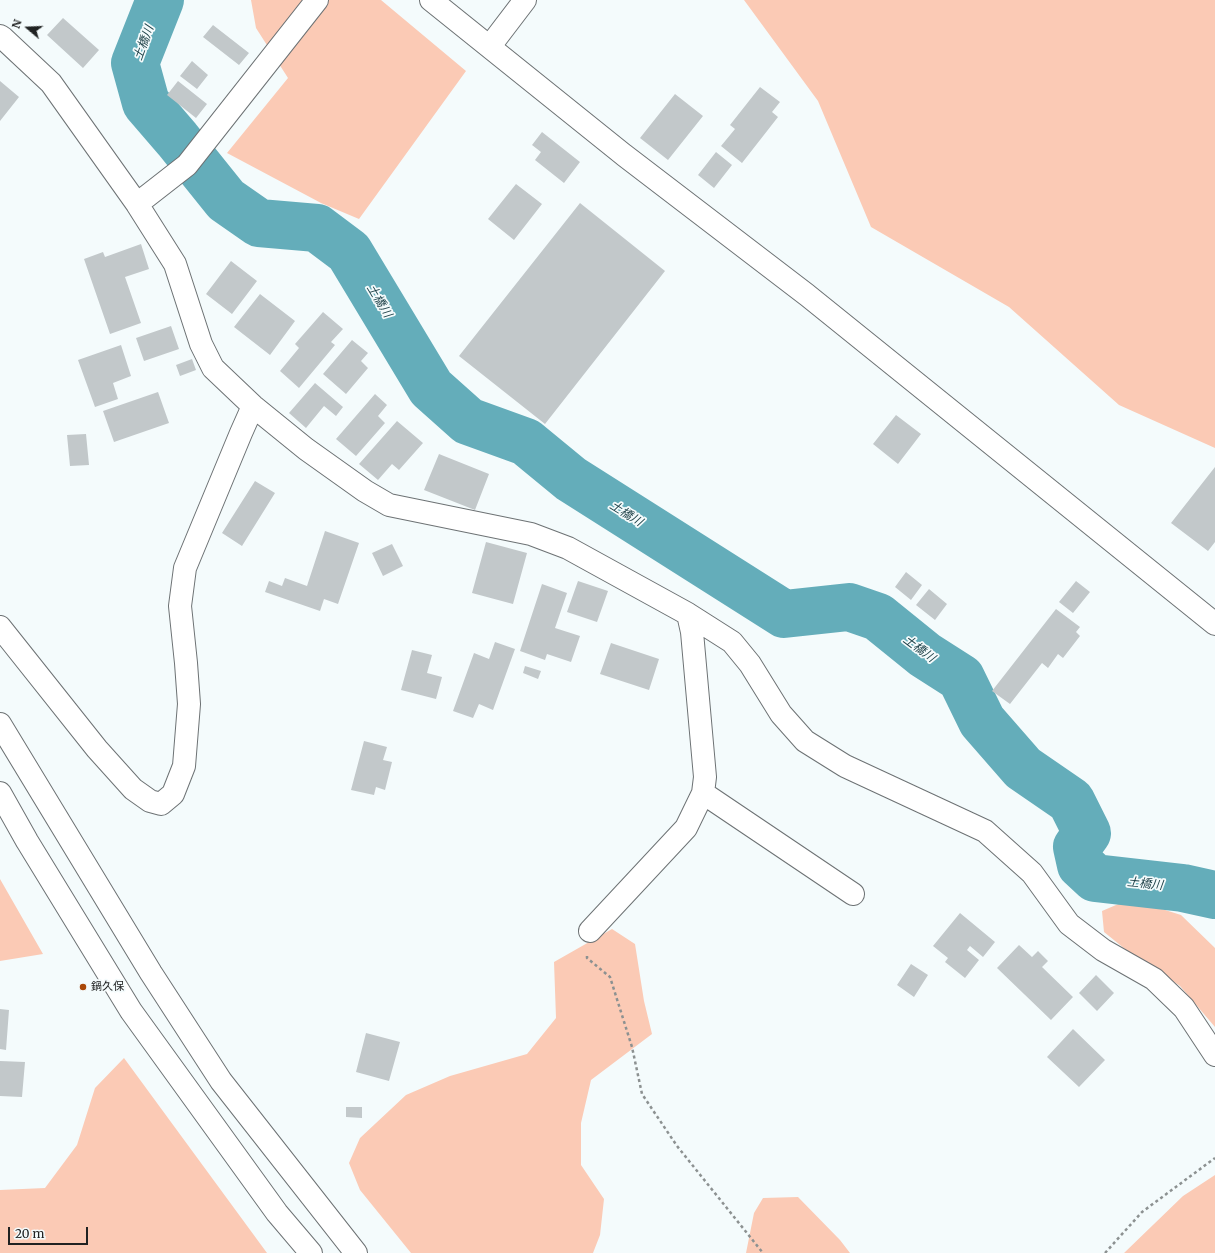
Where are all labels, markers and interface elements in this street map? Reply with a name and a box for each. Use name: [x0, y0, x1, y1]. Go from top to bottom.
north arrow: [8, 8, 48, 48]
text: N: [9, 18, 25, 30]
water label: 土橋川: [131, 24, 157, 62]
water label: 土橋川: [364, 282, 394, 320]
water label: 土橋川: [607, 498, 645, 530]
water label: 土橋川: [900, 632, 938, 666]
water label: 土橋川: [1126, 875, 1164, 893]
place label: 鍋久保: [91, 980, 124, 994]
marker: 鍋久保: [78, 982, 88, 992]
scale bar: [10, 1219, 90, 1245]
text: 20 m: [15, 1226, 44, 1241]

